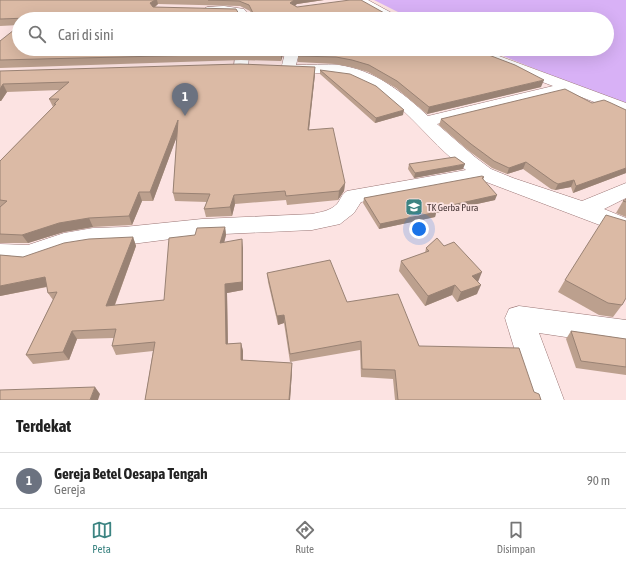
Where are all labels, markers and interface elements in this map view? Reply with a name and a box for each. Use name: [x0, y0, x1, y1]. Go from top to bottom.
search box: [12, 12, 614, 56]
icon: search: [26, 23, 48, 45]
text: Cari di sini: [58, 26, 114, 43]
pin: 1: [172, 83, 198, 116]
school or university icon: TK Gerba Pura: [404, 197, 424, 217]
place label: TK Gerba Pura: [427, 202, 479, 213]
your location: [409, 219, 429, 239]
text: Terdekat: [16, 416, 71, 436]
text: Gereja Betel Oesapa Tengah: [54, 465, 208, 482]
text: 1: [26, 473, 32, 488]
text: 90 m: [587, 473, 610, 488]
text: Gereja: [54, 482, 86, 497]
tab: Peta: [91, 519, 113, 555]
tab: Rute: [294, 519, 316, 555]
tab: Disimpan: [497, 519, 535, 555]

